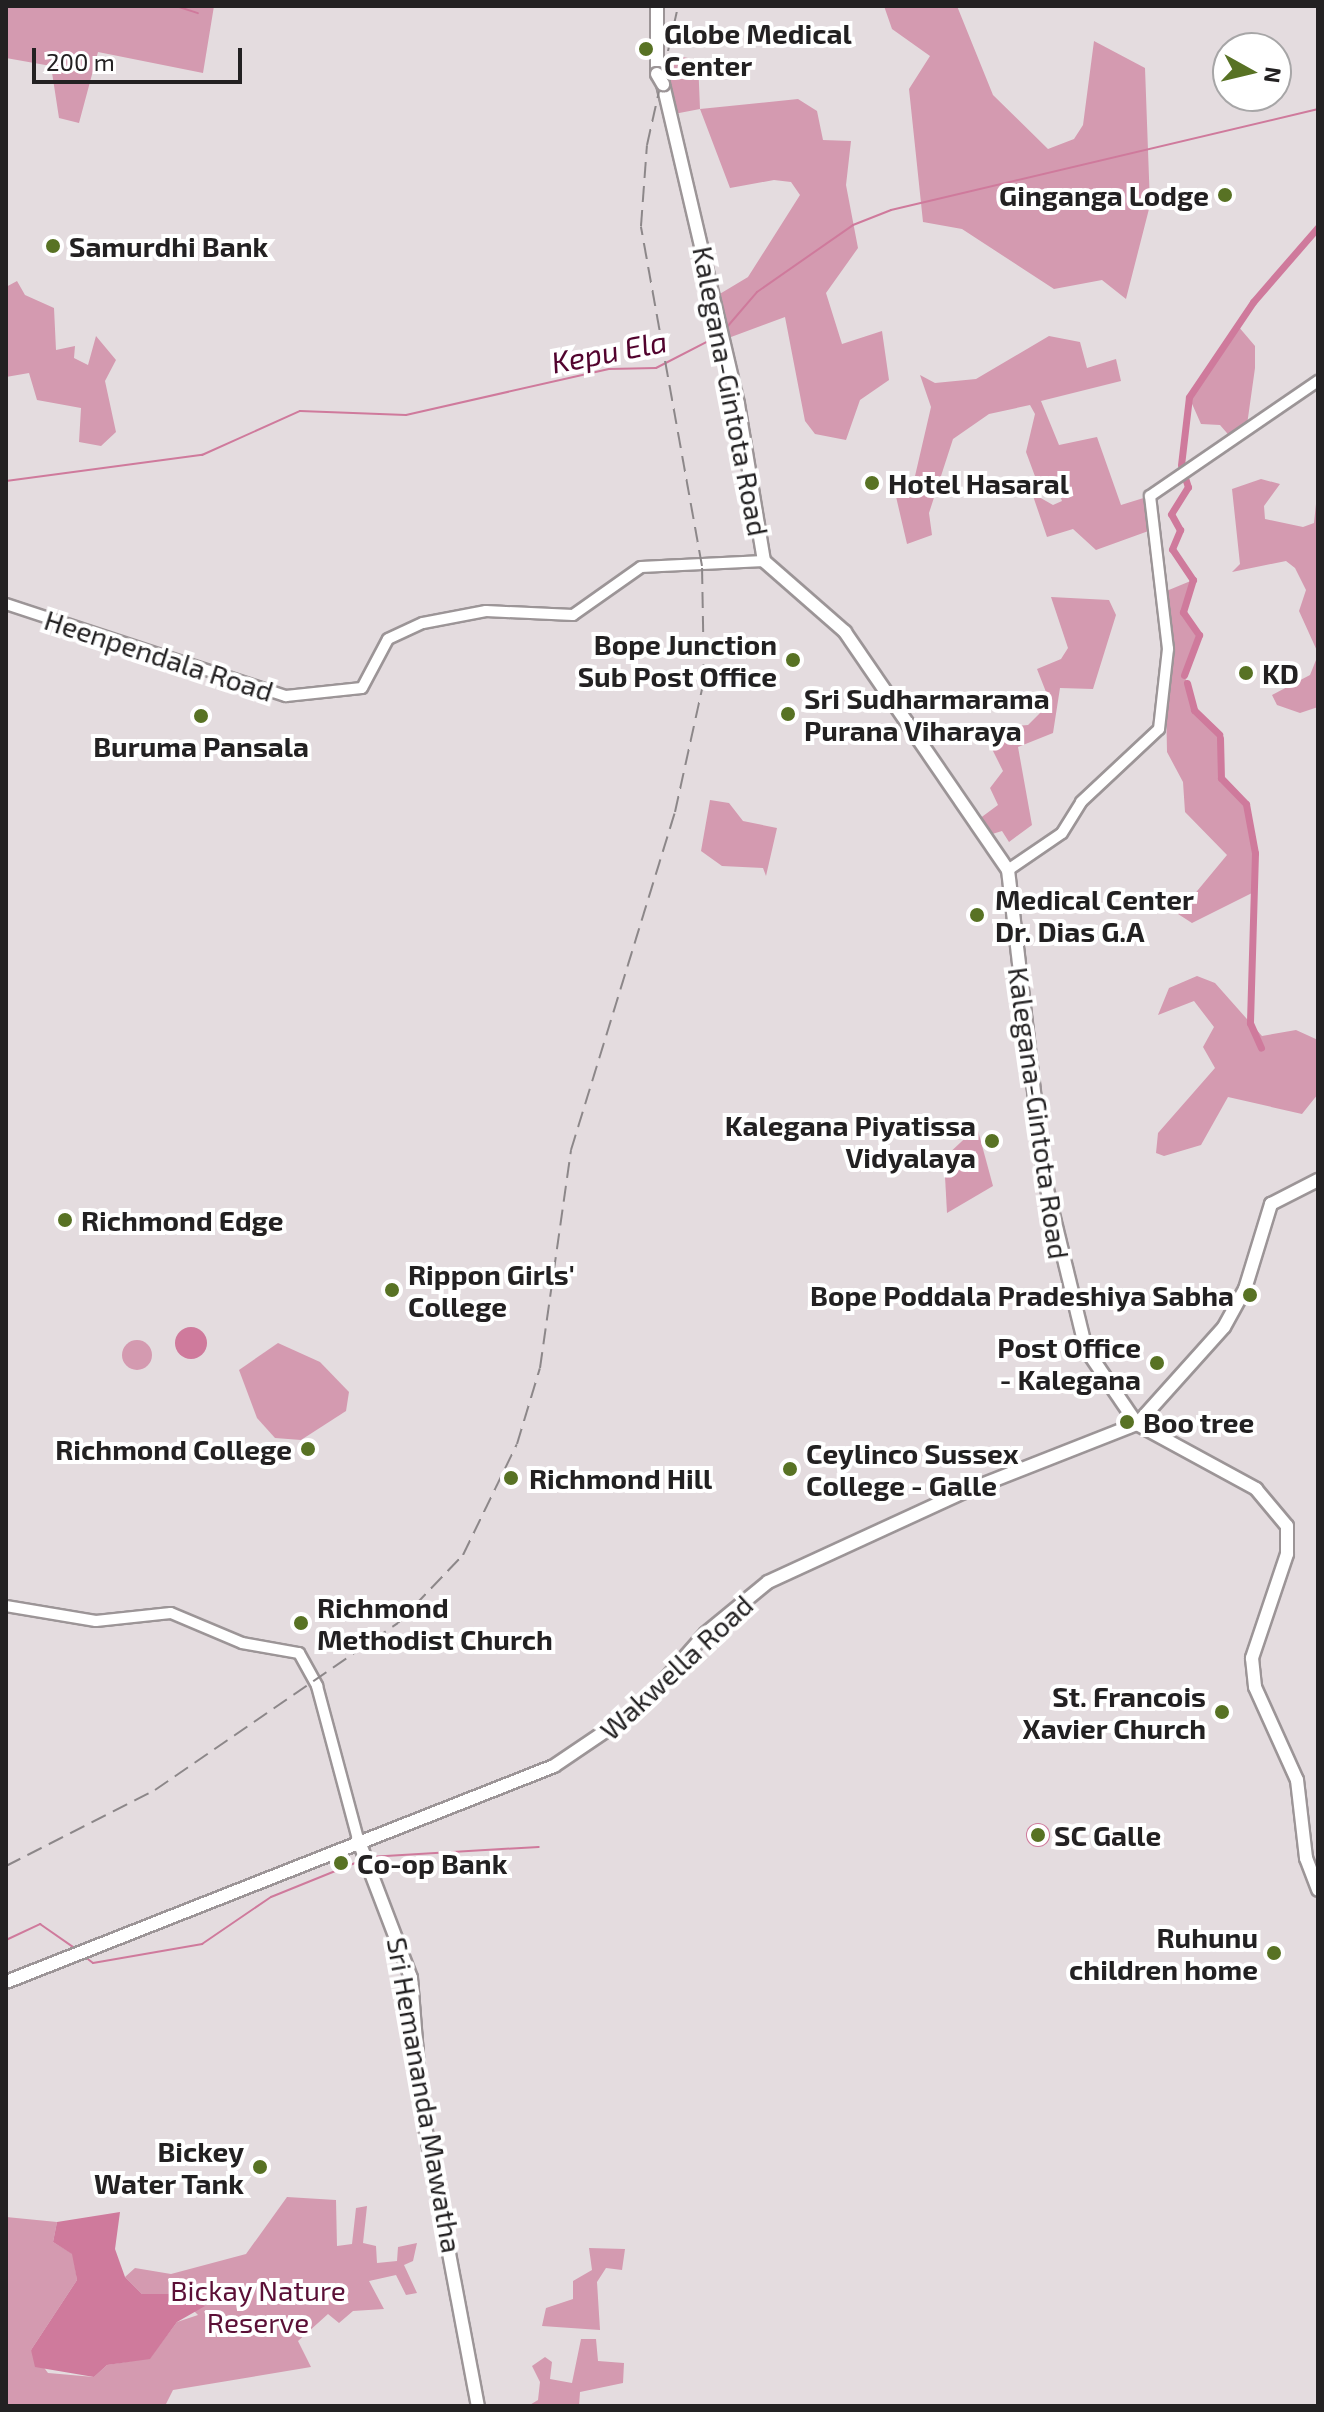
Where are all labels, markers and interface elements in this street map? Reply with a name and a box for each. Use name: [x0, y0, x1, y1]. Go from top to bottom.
place label: Globe Medical Center: [664, 16, 852, 82]
scale bar: [36, 32, 246, 82]
north arrow: [1212, 32, 1292, 112]
marker: Globe Medical Center: [635, 38, 657, 60]
text: 200 m: [46, 47, 115, 76]
text: N: [1260, 65, 1288, 85]
place label: Ginganga Lodge: [999, 178, 1209, 212]
marker: Ginganga Lodge: [1216, 186, 1234, 204]
place label: Samurdhi Bank: [69, 229, 268, 263]
marker: Samurdhi Bank: [44, 237, 62, 255]
street label: Kalegana-Gintota Road: [686, 243, 776, 539]
water label: Kepu Ela: [548, 322, 670, 380]
place label: Hotel Hasaral: [888, 466, 1069, 500]
marker: Hotel Hasaral: [863, 474, 881, 492]
street label: Heenpendala Road: [40, 602, 278, 708]
place label: Bope Junction Sub Post Office: [578, 627, 777, 693]
marker: Bope Junction Sub Post Office: [784, 651, 802, 669]
place label: KD: [1262, 656, 1299, 690]
marker: KD: [1237, 664, 1255, 682]
place label: Sri Sudharmarama Purana Viharaya: [804, 681, 1050, 747]
marker: Sri Sudharmarama Purana Viharaya: [779, 705, 797, 723]
marker: Buruma Pansala: [192, 707, 210, 725]
place label: Buruma Pansala: [93, 729, 309, 763]
place label: Medical Center Dr. Dias G.A: [995, 882, 1195, 948]
marker: Medical Center Dr. Dias G.A: [966, 904, 988, 926]
street label: Kalegana-Gintota Road: [1002, 965, 1076, 1261]
place label: Kalegana Piyatissa Vidyalaya: [725, 1108, 976, 1174]
marker: Kalegana Piyatissa Vidyalaya: [983, 1132, 1001, 1150]
place label: Richmond Edge: [81, 1203, 284, 1237]
marker: Richmond Edge: [56, 1211, 74, 1229]
place label: Rippon Girls' College: [408, 1257, 575, 1323]
place label: Bope Poddala Pradeshiya Sabha: [810, 1278, 1234, 1312]
marker: Rippon Girls' College: [383, 1281, 401, 1299]
marker: Bope Poddala Pradeshiya Sabha: [1241, 1286, 1259, 1304]
place label: Post Office - Kalegana: [997, 1330, 1141, 1396]
marker: Post Office - Kalegana: [1148, 1354, 1166, 1372]
place label: Boo tree: [1143, 1405, 1255, 1439]
marker: Boo tree: [1118, 1413, 1136, 1431]
place label: Richmond College: [55, 1432, 292, 1466]
place label: Ceylinco Sussex College - Galle: [806, 1436, 1019, 1502]
marker: Richmond College: [299, 1440, 317, 1458]
marker: Ceylinco Sussex College - Galle: [781, 1460, 799, 1478]
place label: Richmond Hill: [529, 1461, 712, 1495]
marker: Richmond Hill: [500, 1467, 522, 1489]
street label: Wakwella Road: [593, 1588, 759, 1746]
place label: Richmond Methodist Church: [317, 1590, 553, 1656]
marker: Richmond Methodist Church: [292, 1614, 310, 1632]
place label: St. Francois Xavier Church: [1022, 1679, 1206, 1745]
marker: St. Francois Xavier Church: [1213, 1703, 1231, 1721]
place label: SC Galle: [1054, 1818, 1161, 1852]
marker: SC Galle: [1029, 1826, 1047, 1844]
place label: Co-op Bank: [357, 1846, 507, 1880]
marker: Co-op Bank: [332, 1854, 350, 1872]
place label: Ruhunu children home: [1069, 1920, 1258, 1986]
street label: Sri Hemananda Mawatha: [381, 1935, 469, 2255]
marker: Ruhunu children home: [1265, 1944, 1283, 1962]
place label: Bickey Water Tank: [93, 2134, 244, 2200]
marker: Bickey Water Tank: [251, 2158, 269, 2176]
park label: Bickay Nature Reserve: [170, 2273, 346, 2339]

